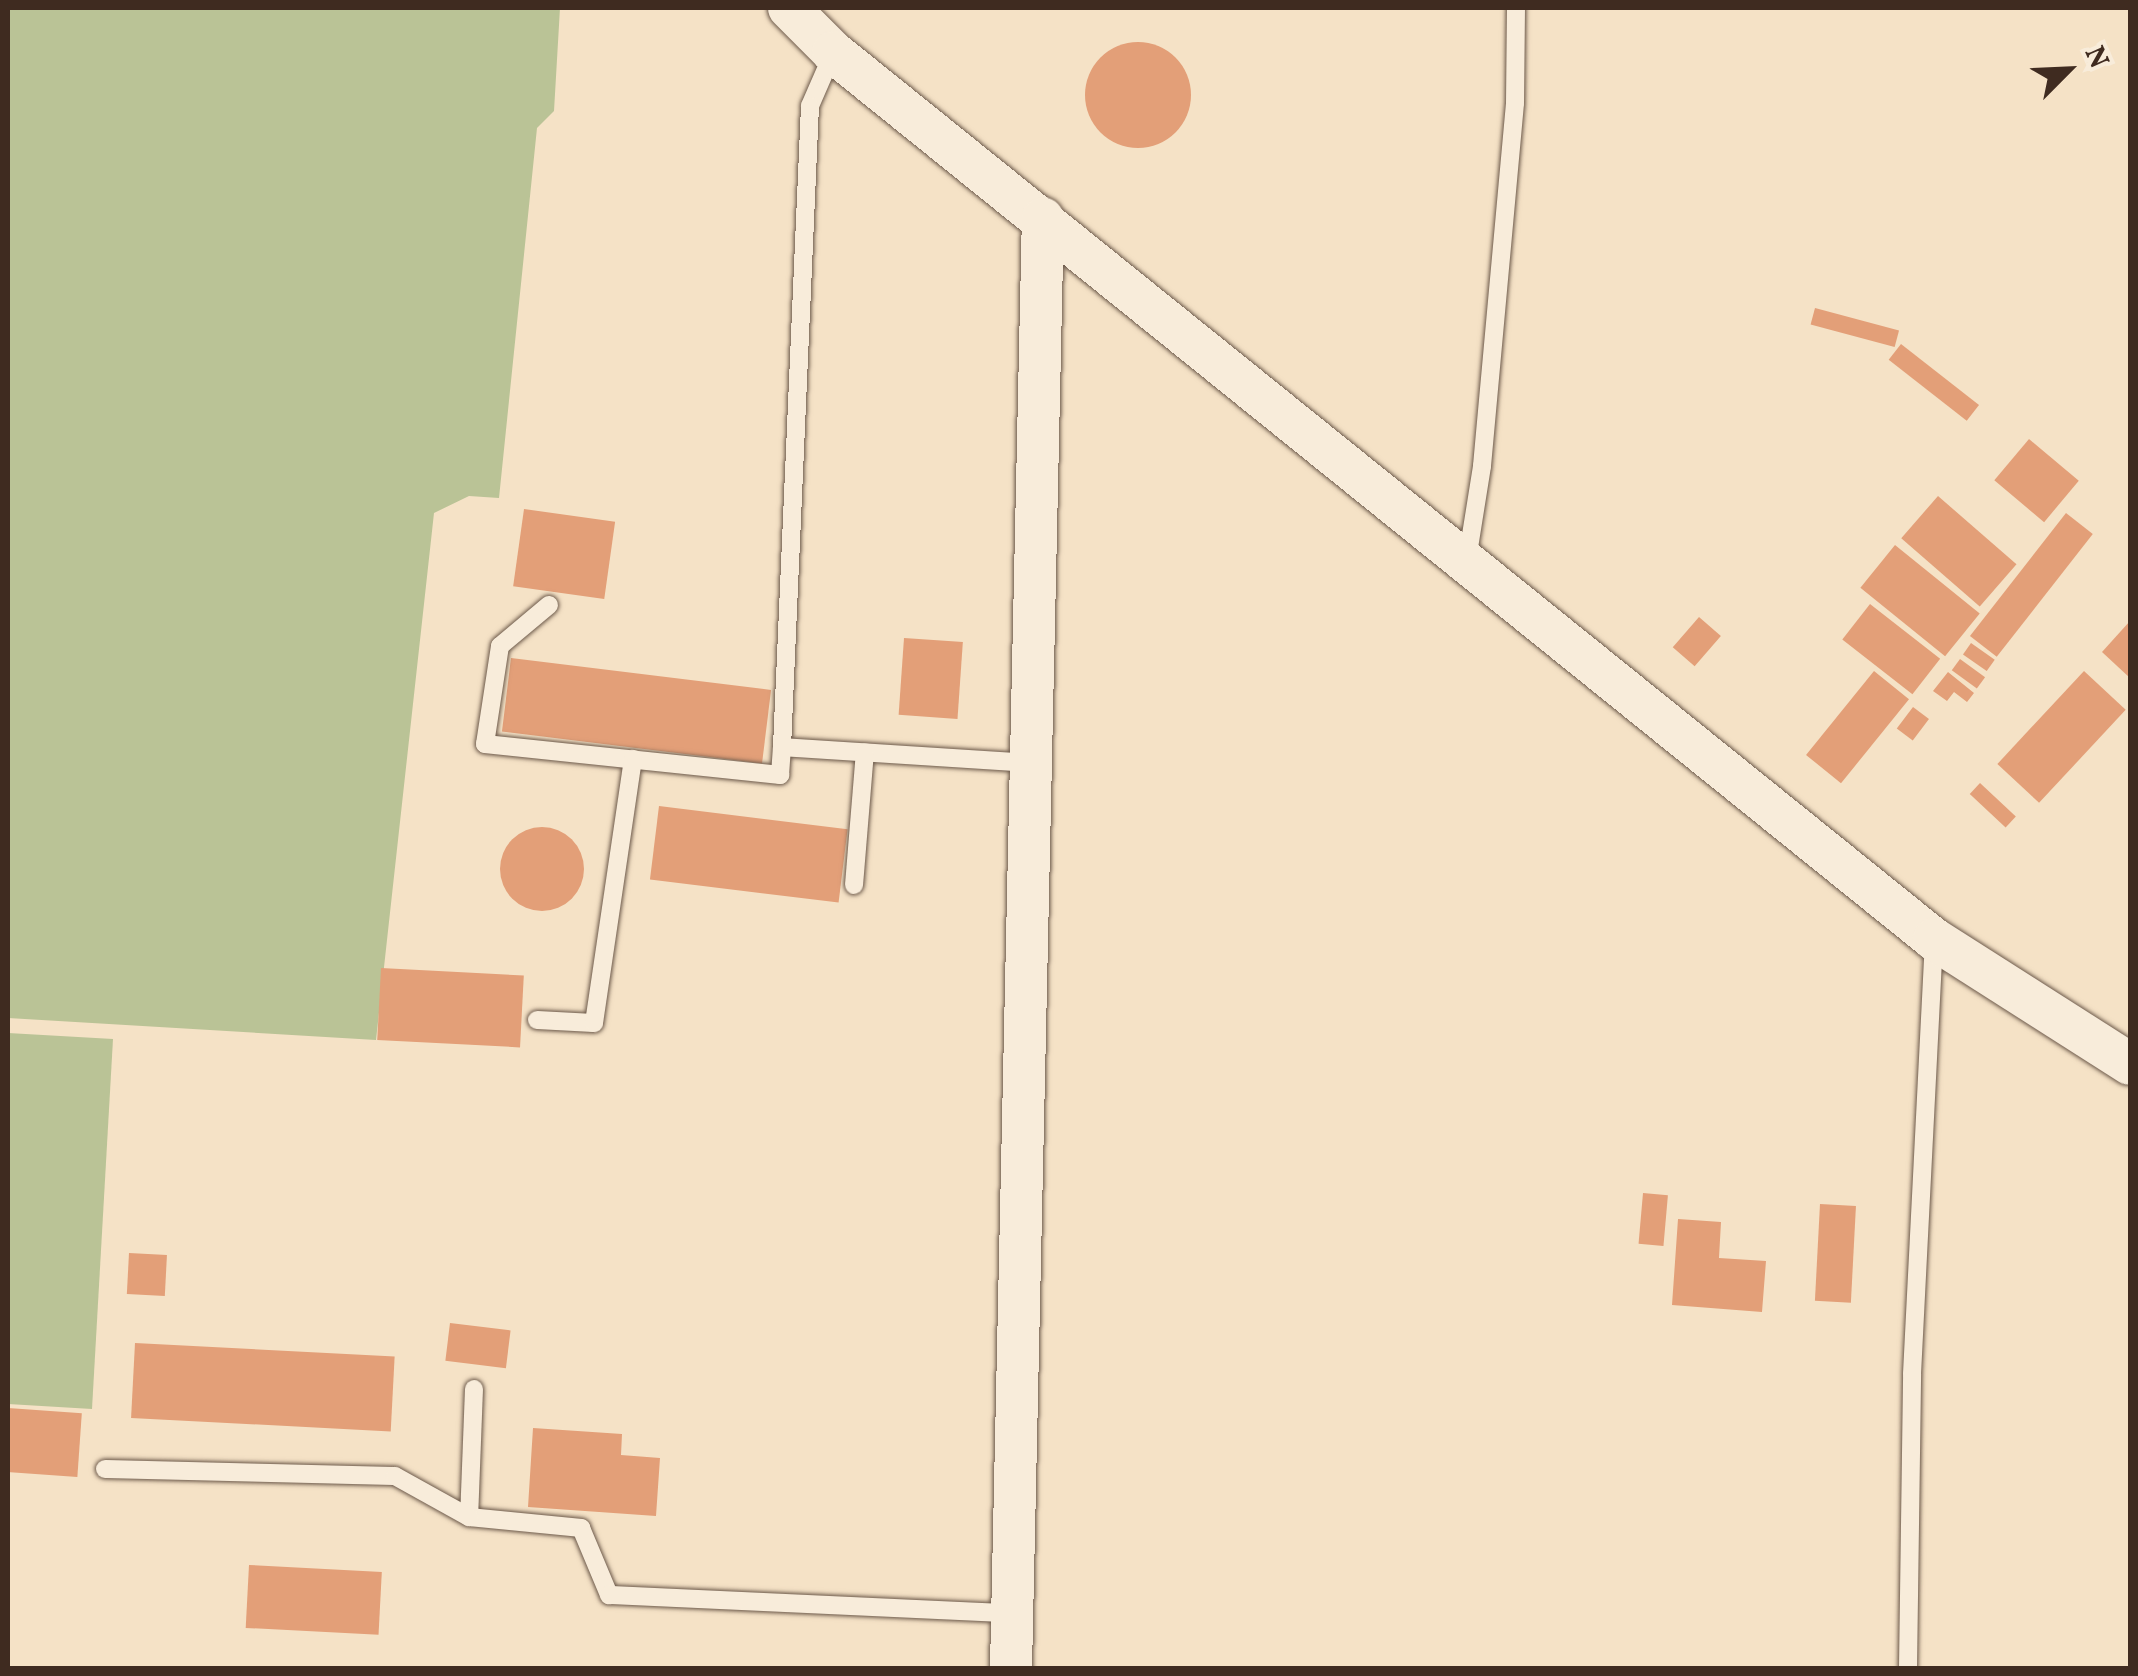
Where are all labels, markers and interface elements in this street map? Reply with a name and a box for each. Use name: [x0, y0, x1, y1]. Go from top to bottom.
north arrow: [2018, 20, 2118, 120]
text: N: [2074, 40, 2118, 75]

